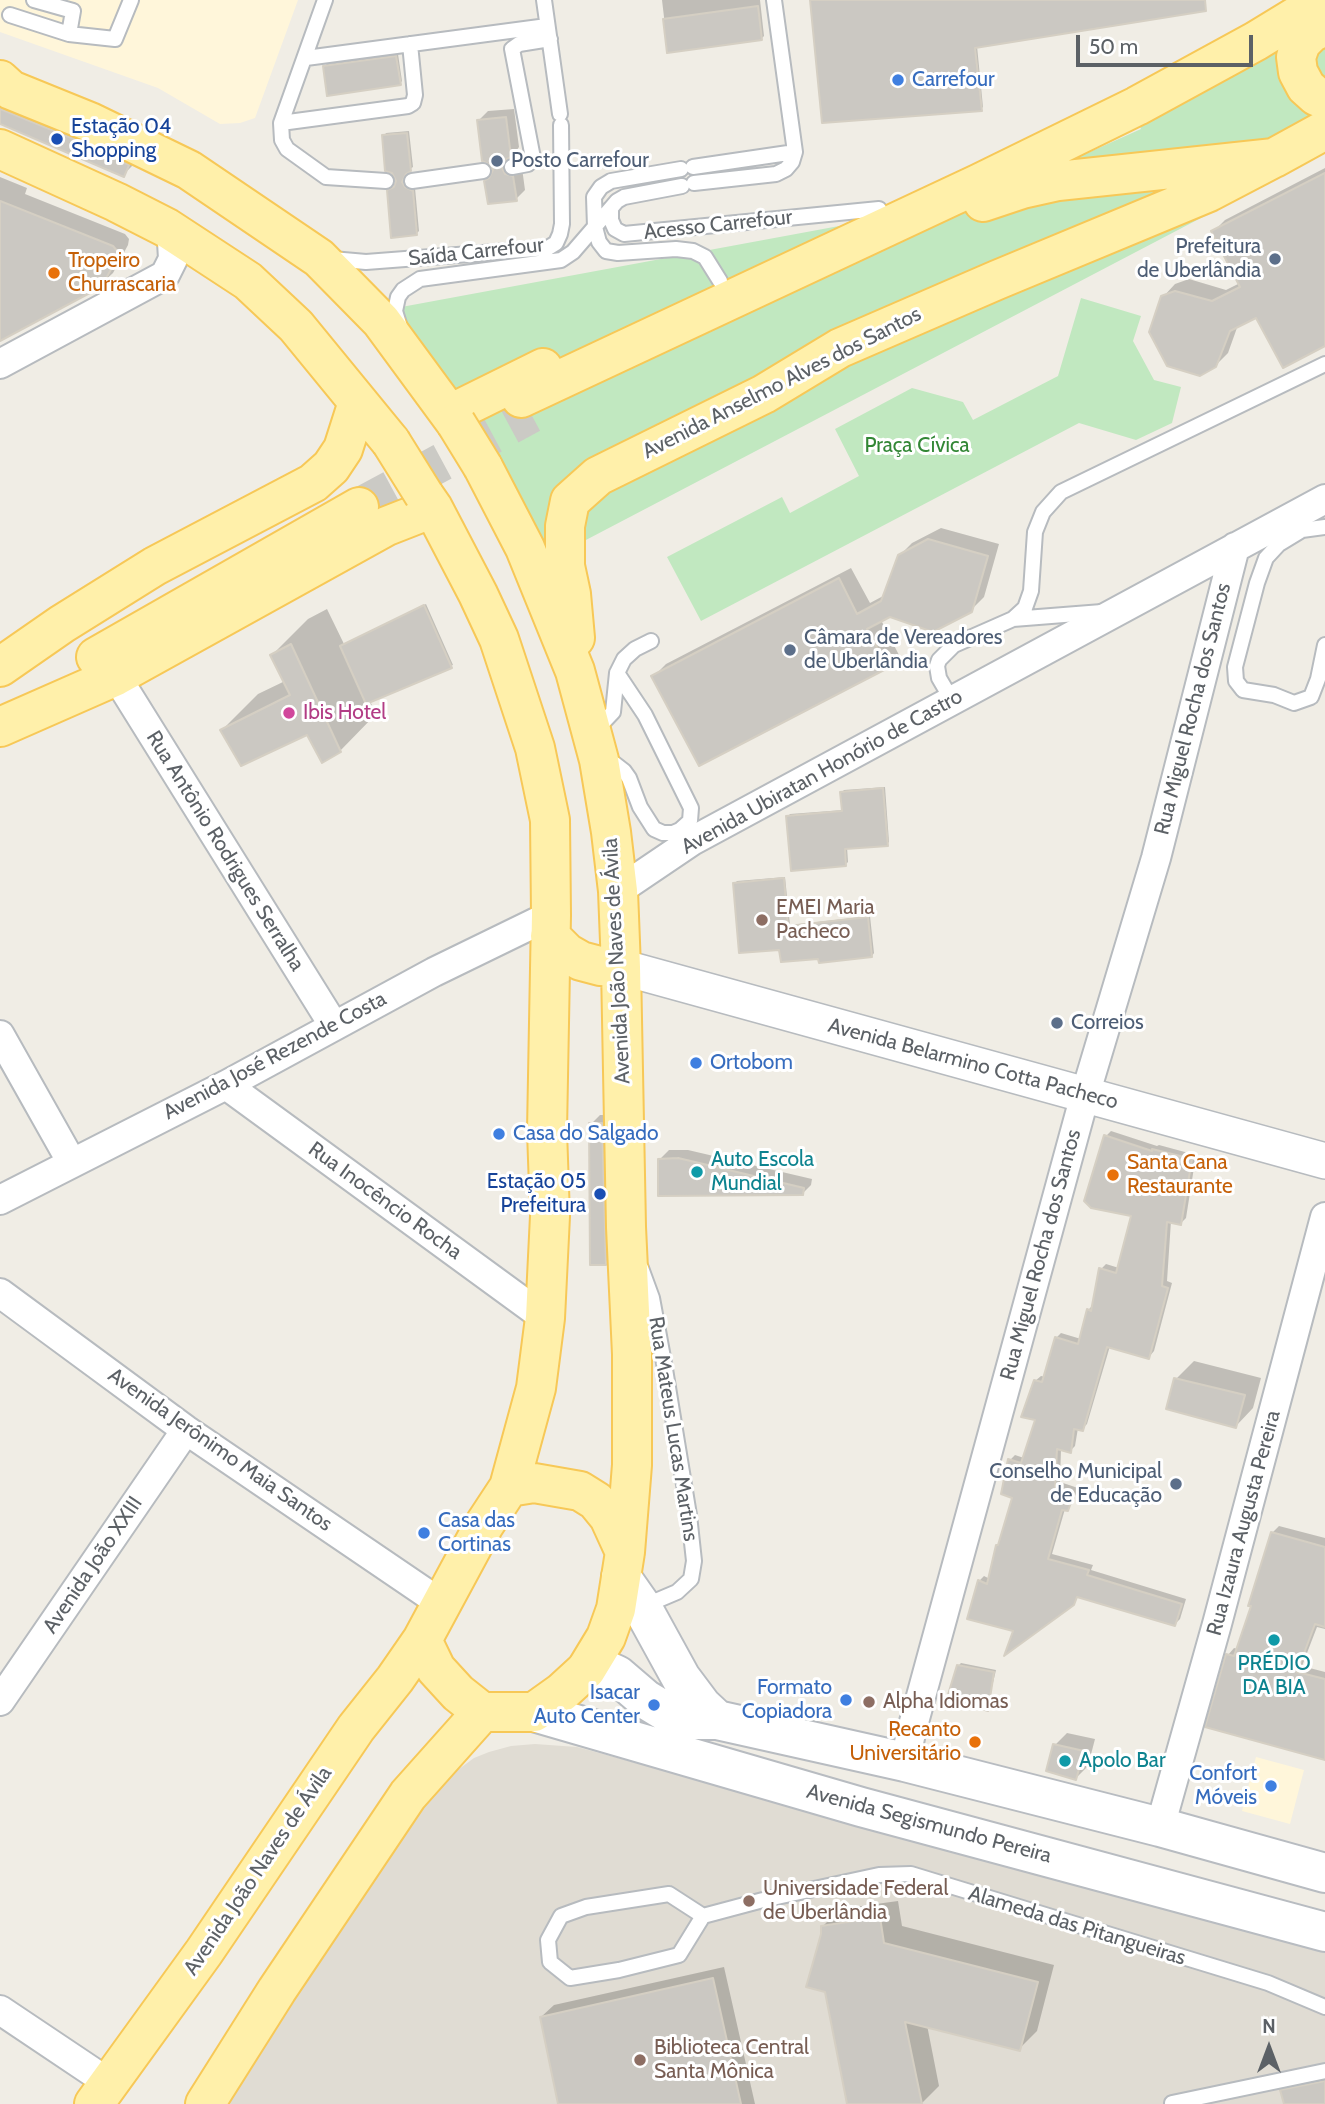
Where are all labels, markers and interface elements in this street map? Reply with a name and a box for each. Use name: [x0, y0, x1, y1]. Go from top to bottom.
scale bar: [1080, 21, 1257, 65]
text: 50 m: [1089, 34, 1138, 59]
place label: Carrefour: [912, 67, 995, 93]
marker: Carrefour: [890, 72, 906, 88]
place label: Estação 04 Shopping: [71, 114, 171, 164]
marker: Estação 04 Shopping: [49, 131, 65, 147]
place label: Posto Carrefour: [511, 148, 649, 174]
marker: Posto Carrefour: [489, 153, 505, 169]
street label: Acesso Carrefour: [642, 205, 794, 245]
street label: Saída Carrefour: [407, 232, 545, 272]
place label: Prefeitura de Uberlândia: [1137, 234, 1261, 284]
place label: Tropeiro Churrascaria: [68, 248, 176, 298]
marker: Prefeitura de Uberlândia: [1267, 251, 1283, 267]
marker: Tropeiro Churrascaria: [46, 265, 62, 281]
street label: Avenida Anselmo Alves dos Santos: [639, 302, 925, 464]
park label: Praça Cívica: [864, 433, 970, 459]
street label: Rua Miguel Rocha dos Santos: [1149, 580, 1237, 838]
place label: Câmara de Vereadores de Uberlândia: [804, 625, 1002, 675]
marker: Câmara de Vereadores de Uberlândia: [782, 642, 798, 658]
street label: Avenida Ubiratan Honório de Castro: [677, 684, 967, 860]
place label: Ibis Hotel: [303, 700, 386, 726]
marker: Ibis Hotel: [281, 705, 297, 721]
street label: Rua Antônio Rodrigues Serralha: [141, 726, 309, 976]
street label: Avenida João Naves de Ávila: [598, 837, 636, 1085]
place label: EMEI Maria Pacheco: [776, 895, 874, 945]
marker: EMEI Maria Pacheco: [754, 912, 770, 928]
street label: Avenida José Rezende Costa: [159, 986, 391, 1126]
place label: Correios: [1071, 1010, 1144, 1036]
street label: Avenida Belarmino Cotta Pacheco: [825, 1013, 1121, 1115]
marker: Correios: [1049, 1015, 1065, 1031]
place label: Ortobom: [710, 1050, 793, 1076]
marker: Ortobom: [688, 1055, 704, 1071]
place label: Casa do Salgado: [513, 1121, 658, 1147]
marker: Casa do Salgado: [491, 1126, 507, 1142]
street label: Rua Miguel Rocha dos Santos: [995, 1127, 1087, 1383]
street label: Rua Inocêncio Rocha: [303, 1137, 467, 1265]
place label: Auto Escola Mundial: [711, 1147, 814, 1197]
place label: Santa Cana Restaurante: [1127, 1150, 1233, 1200]
marker: Auto Escola Mundial: [689, 1164, 705, 1180]
marker: Santa Cana Restaurante: [1105, 1167, 1121, 1183]
place label: Estação 05 Prefeitura: [487, 1169, 586, 1219]
marker: Estação 05 Prefeitura: [592, 1186, 608, 1202]
street label: Rua Mateus Lucas Martins: [643, 1315, 703, 1543]
street label: Avenida Jerônimo Maia Santos: [103, 1363, 337, 1537]
street label: Rua Izaura Augusta Pereira: [1202, 1408, 1286, 1638]
place label: Conselho Municipal de Educação: [989, 1459, 1162, 1509]
marker: Conselho Municipal de Educação: [1168, 1476, 1184, 1492]
street label: Avenida João XXIII: [38, 1492, 148, 1638]
place label: Casa das Cortinas: [438, 1508, 515, 1558]
marker: Casa das Cortinas: [416, 1525, 432, 1541]
marker: PRÉDIO DA BIA: [1266, 1632, 1282, 1648]
place label: PRÉDIO DA BIA: [1237, 1651, 1311, 1701]
place label: Formato Copiadora: [742, 1675, 832, 1725]
place label: Isacar Auto Center: [534, 1680, 640, 1730]
place label: Alpha Idiomas: [883, 1689, 1009, 1715]
marker: Formato Copiadora: [838, 1692, 854, 1708]
marker: Alpha Idiomas: [861, 1694, 877, 1710]
marker: Isacar Auto Center: [646, 1697, 662, 1713]
place label: Recanto Universitário: [849, 1717, 961, 1767]
marker: Recanto Universitário: [967, 1734, 983, 1750]
place label: Apolo Bar: [1079, 1748, 1166, 1774]
marker: Apolo Bar: [1057, 1753, 1073, 1769]
place label: Confort Móveis: [1189, 1761, 1257, 1811]
street label: Avenida João Naves de Ávila: [179, 1762, 337, 1980]
marker: Confort Móveis: [1263, 1778, 1279, 1794]
street label: Avenida Segismundo Pereira: [804, 1779, 1054, 1869]
place label: Universidade Federal de Uberlândia: [763, 1876, 948, 1926]
street label: Alameda das Pitangueiras: [965, 1881, 1189, 1971]
marker: Universidade Federal de Uberlândia: [741, 1893, 757, 1909]
north arrow: [1234, 2013, 1304, 2083]
text: N: [1262, 2015, 1276, 2038]
place label: Biblioteca Central Santa Mônica: [654, 2035, 809, 2085]
marker: Biblioteca Central Santa Mônica: [632, 2052, 648, 2068]

